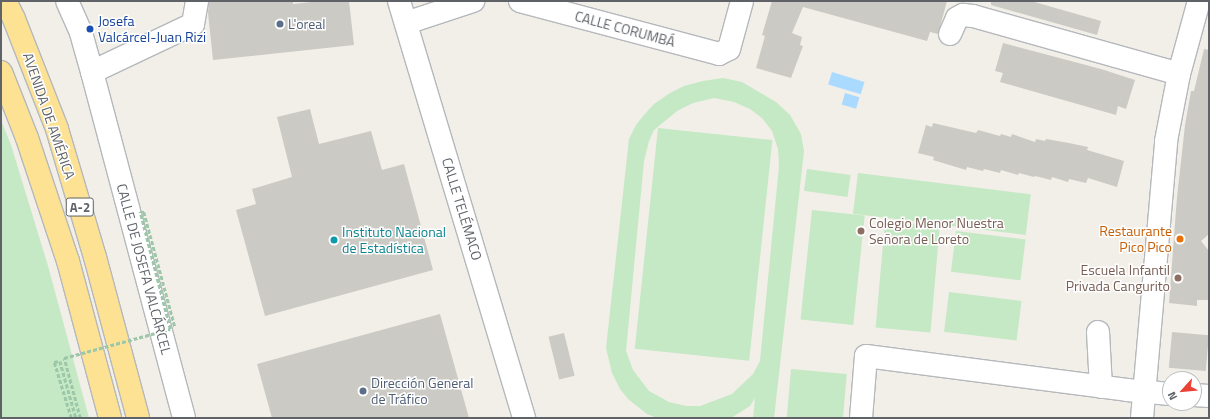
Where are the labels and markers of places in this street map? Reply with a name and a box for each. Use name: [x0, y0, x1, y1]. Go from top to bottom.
place label: Josefa Valcárcel-Juan Rizi: [98, 13, 206, 46]
place label: L'oreal: [288, 16, 326, 32]
marker: L'oreal: [275, 19, 285, 29]
marker: Josefa Valcárcel-Juan Rizi: [85, 24, 95, 34]
place label: Colegio Menor Nuestra Señora de Loreto: [869, 215, 1004, 248]
place label: Restaurante Pico Pico: [1099, 223, 1172, 256]
place label: Instituto Nacional de Estadística: [342, 224, 446, 256]
marker: Colegio Menor Nuestra Señora de Loreto: [856, 226, 866, 236]
marker: Restaurante Pico Pico: [1175, 234, 1185, 244]
marker: Instituto Nacional de Estadística: [329, 235, 339, 245]
place label: Escuela Infantil Privada Cangurito: [1066, 262, 1170, 294]
marker: Escuela Infantil Privada Cangurito: [1173, 273, 1183, 283]
place label: Dirección General de Tráfico: [371, 375, 473, 408]
marker: Dirección General de Tráfico: [358, 386, 368, 396]

